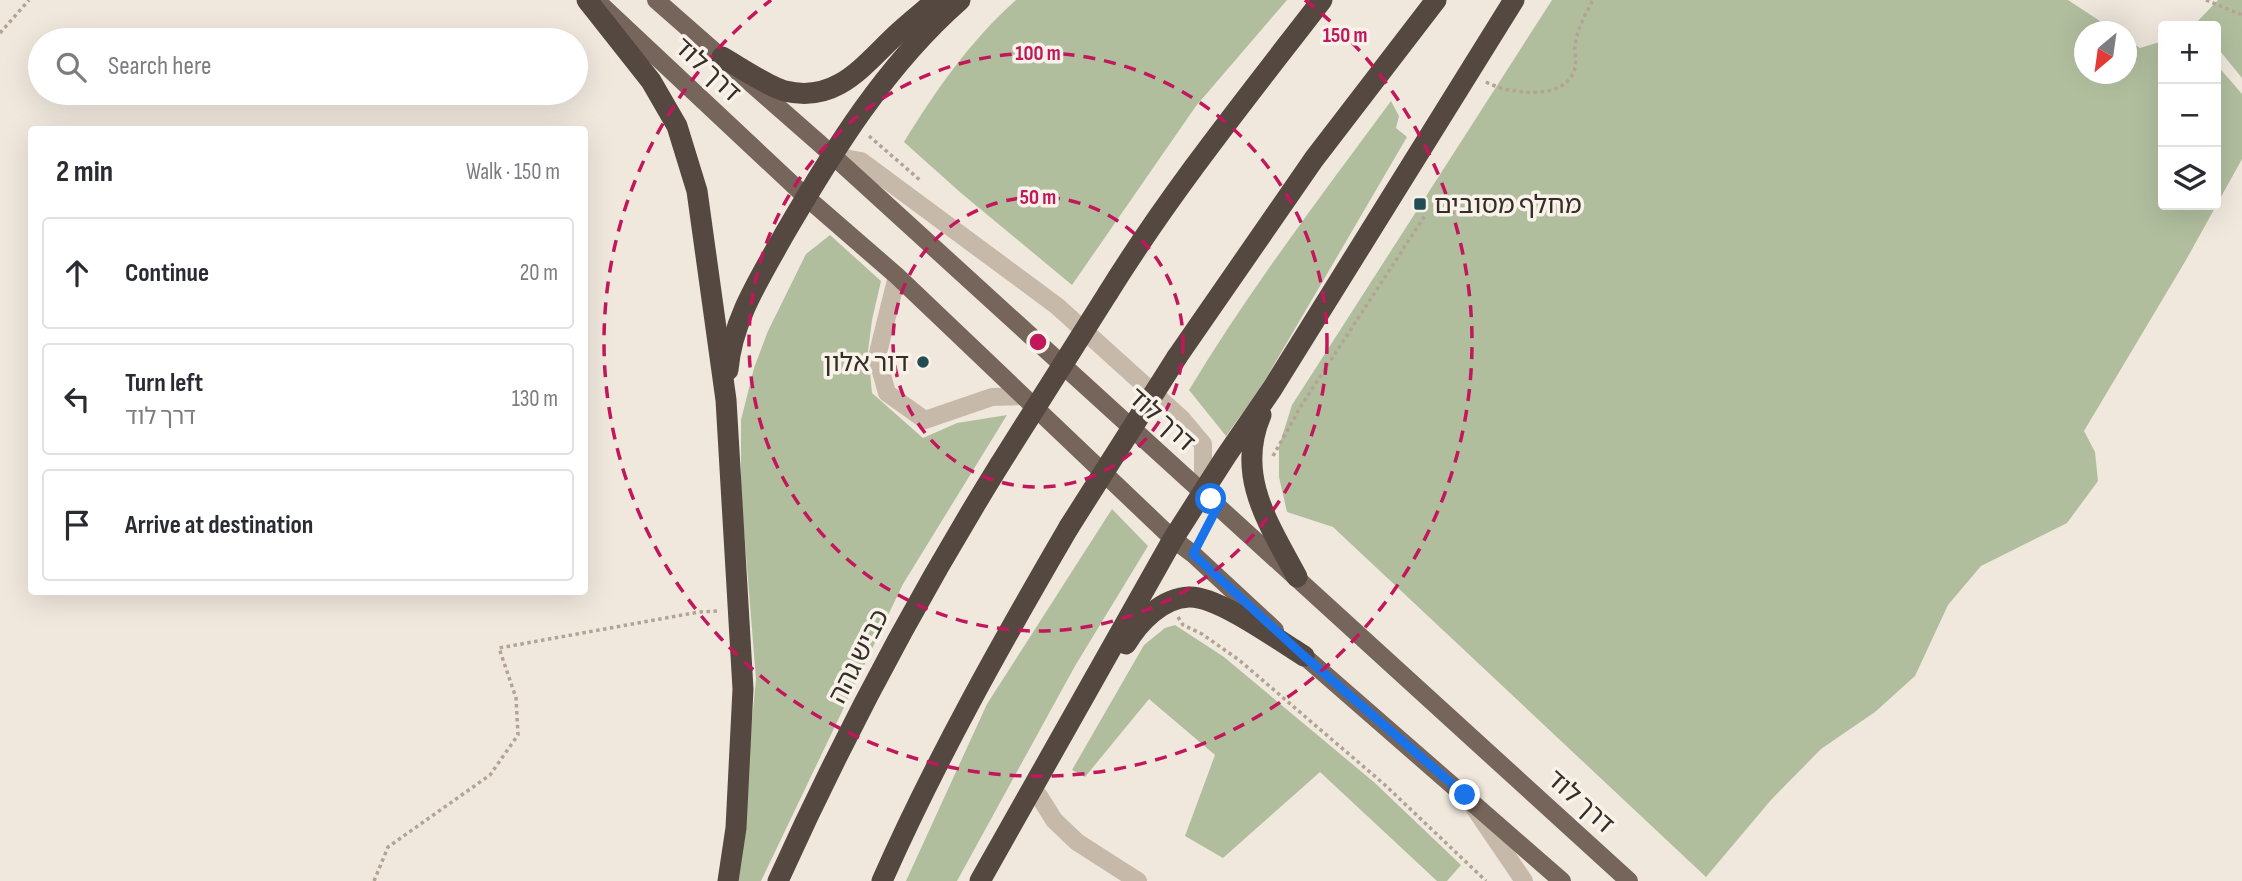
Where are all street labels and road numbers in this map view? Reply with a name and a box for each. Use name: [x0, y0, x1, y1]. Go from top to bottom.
street label: דרך לוד: [667, 31, 747, 109]
street label: דרך לוד: [1121, 382, 1201, 458]
street label: כביש גהה: [823, 604, 896, 709]
street label: דרך לוד: [1540, 764, 1620, 840]

